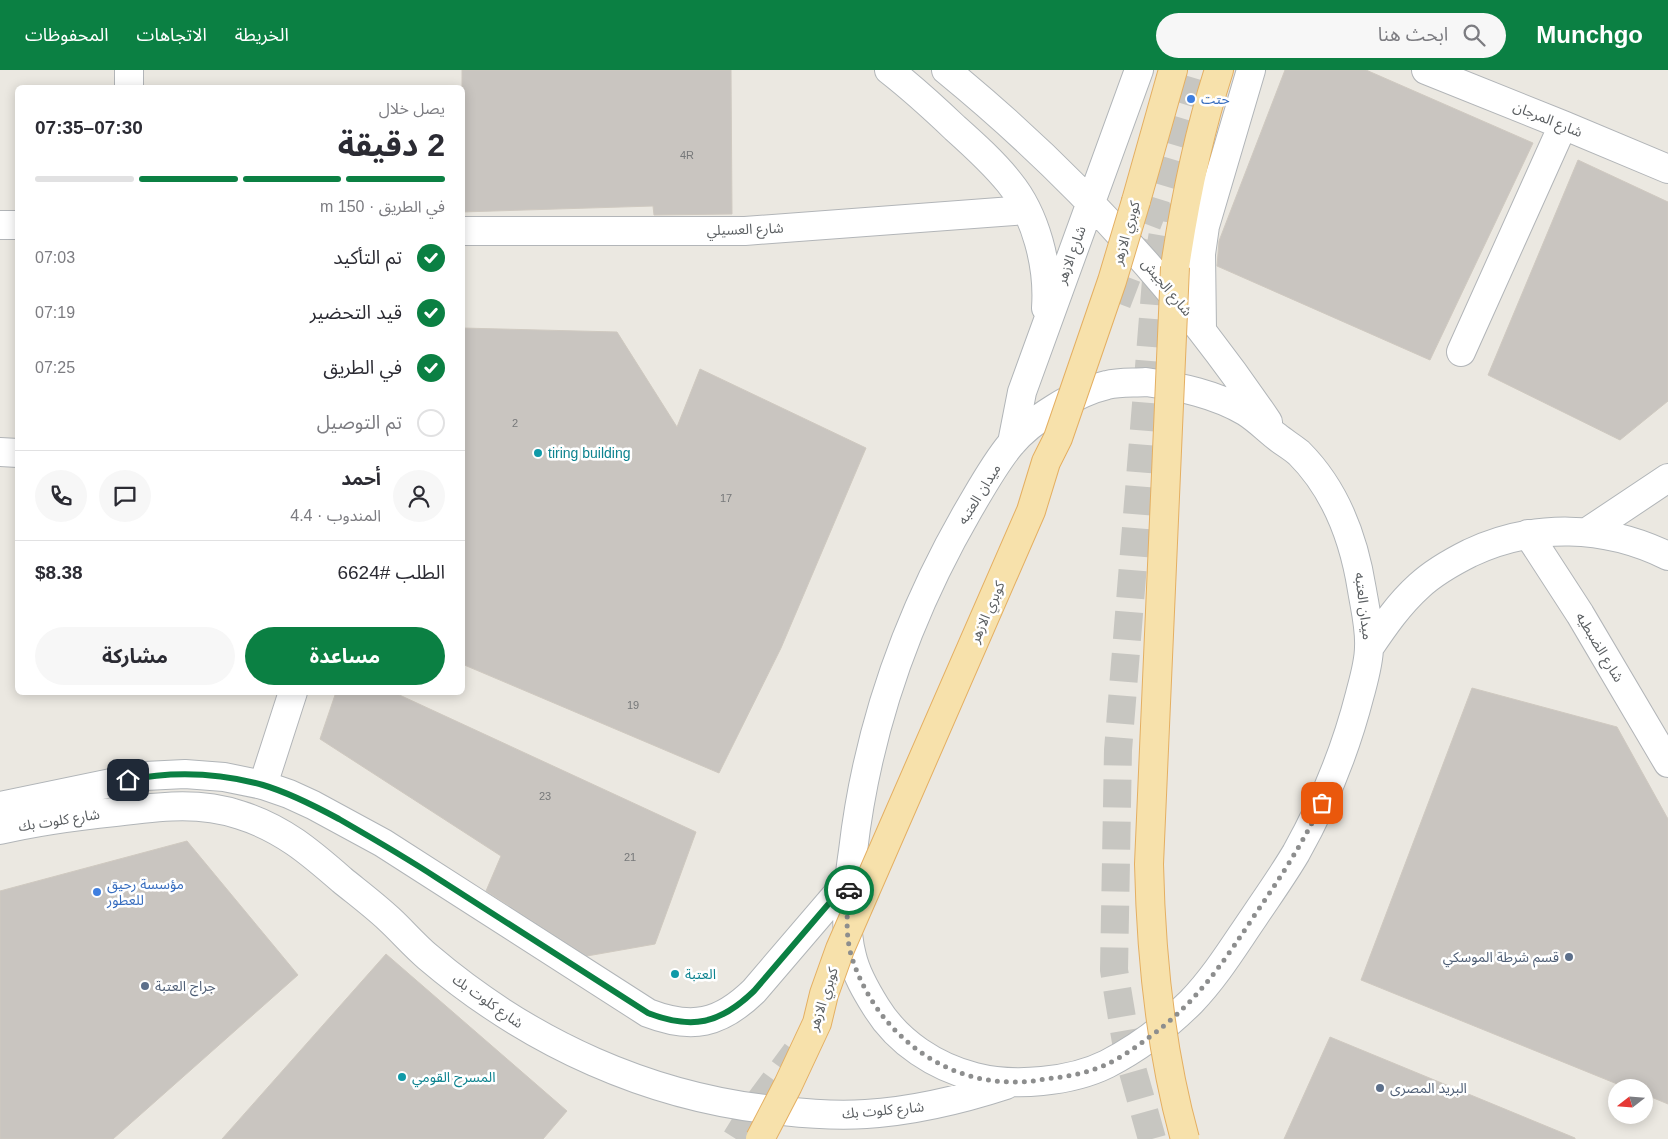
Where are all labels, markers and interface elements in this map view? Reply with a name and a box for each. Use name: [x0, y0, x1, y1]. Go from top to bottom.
search box: [1156, 13, 1506, 58]
icon: search: [1460, 21, 1488, 49]
text: Munchgo: [1536, 21, 1643, 48]
text: ابحث هنا: [1378, 24, 1448, 45]
text: المحفوظات: [25, 25, 109, 45]
text: الاتجاهات: [137, 25, 207, 45]
text: الخريطة: [235, 25, 289, 45]
place label: حتت: [1201, 91, 1230, 107]
marker: حتت: [1185, 93, 1197, 105]
street label: شارع المرجان: [1510, 98, 1585, 143]
text: يصل خلال: [379, 100, 445, 117]
text: 07:30–07:35: [35, 117, 143, 138]
text: 2 دقيقة: [338, 127, 445, 163]
house number: 4R: [680, 149, 694, 161]
text: في الطريق · 150 m: [320, 198, 445, 215]
street label: كوبري الازهر: [1109, 199, 1146, 269]
street label: شارع العسيلي: [706, 220, 784, 242]
street label: شارع الازهر: [1053, 224, 1092, 288]
icon: check: [417, 244, 445, 272]
text: تم التأكيد: [333, 247, 402, 268]
text: 07:03: [35, 249, 75, 266]
street label: شارع الجيش: [1136, 255, 1196, 321]
icon: check: [417, 299, 445, 327]
text: قيد التحضير: [310, 302, 402, 323]
text: 07:19: [35, 304, 75, 321]
icon: check: [417, 354, 445, 382]
text: في الطريق: [323, 357, 402, 378]
text: 07:25: [35, 359, 75, 376]
text: تم التوصيل: [317, 412, 402, 433]
house number: 2: [512, 417, 518, 429]
place label: tiring building: [548, 445, 631, 461]
marker: tiring building: [532, 447, 544, 459]
street label: ميدان العتبه: [954, 461, 1005, 528]
text: أحمد: [341, 468, 381, 489]
button: phone: [35, 470, 87, 522]
button: chat: [99, 470, 151, 522]
button: person: [393, 470, 445, 522]
house number: 17: [720, 492, 732, 504]
text: المندوب · 4.4: [290, 507, 381, 524]
text: $8.38: [35, 562, 83, 583]
text: الطلب #6624: [337, 562, 445, 583]
street label: ميدان العتبه: [1351, 571, 1376, 641]
street label: كوبري الازهر: [966, 578, 1011, 648]
street label: شارع الضبطيه: [1570, 609, 1627, 686]
button: مشاركة: [35, 627, 235, 685]
button: مساعدة: [245, 627, 445, 685]
house number: 19: [627, 699, 639, 711]
pin: [107, 759, 149, 801]
icon: home: [114, 766, 142, 794]
pin: [1301, 782, 1343, 824]
icon: bag: [1308, 789, 1336, 817]
house number: 23: [539, 790, 551, 802]
street label: شارع كلوت بك: [17, 806, 101, 837]
house number: 21: [624, 851, 636, 863]
courier: [824, 865, 874, 915]
place label: مؤسسة رحيق للعطور: [106, 876, 184, 909]
icon: car: [835, 876, 863, 904]
marker: مؤسسة رحيق للعطور: [91, 886, 103, 898]
place label: قسم شرطة الموسكي: [1443, 949, 1559, 968]
marker: قسم شرطة الموسكي: [1563, 951, 1575, 963]
street label: كوبري الازهر: [805, 965, 844, 1035]
place label: العتبة: [685, 966, 716, 982]
marker: العتبة: [669, 968, 681, 980]
street label: شارع كلوت بك: [448, 971, 526, 1034]
place label: جراج العتبة: [155, 978, 216, 997]
marker: جراج العتبة: [139, 980, 151, 992]
place label: المسرح القومي: [412, 1069, 496, 1088]
marker: المسرح القومي: [396, 1071, 408, 1083]
north arrow: [1608, 1079, 1652, 1124]
map controls: [1608, 1079, 1653, 1124]
place label: البريد المصرى: [1390, 1080, 1467, 1097]
marker: البريد المصرى: [1374, 1082, 1386, 1094]
street label: شارع كلوت بك: [841, 1098, 925, 1125]

